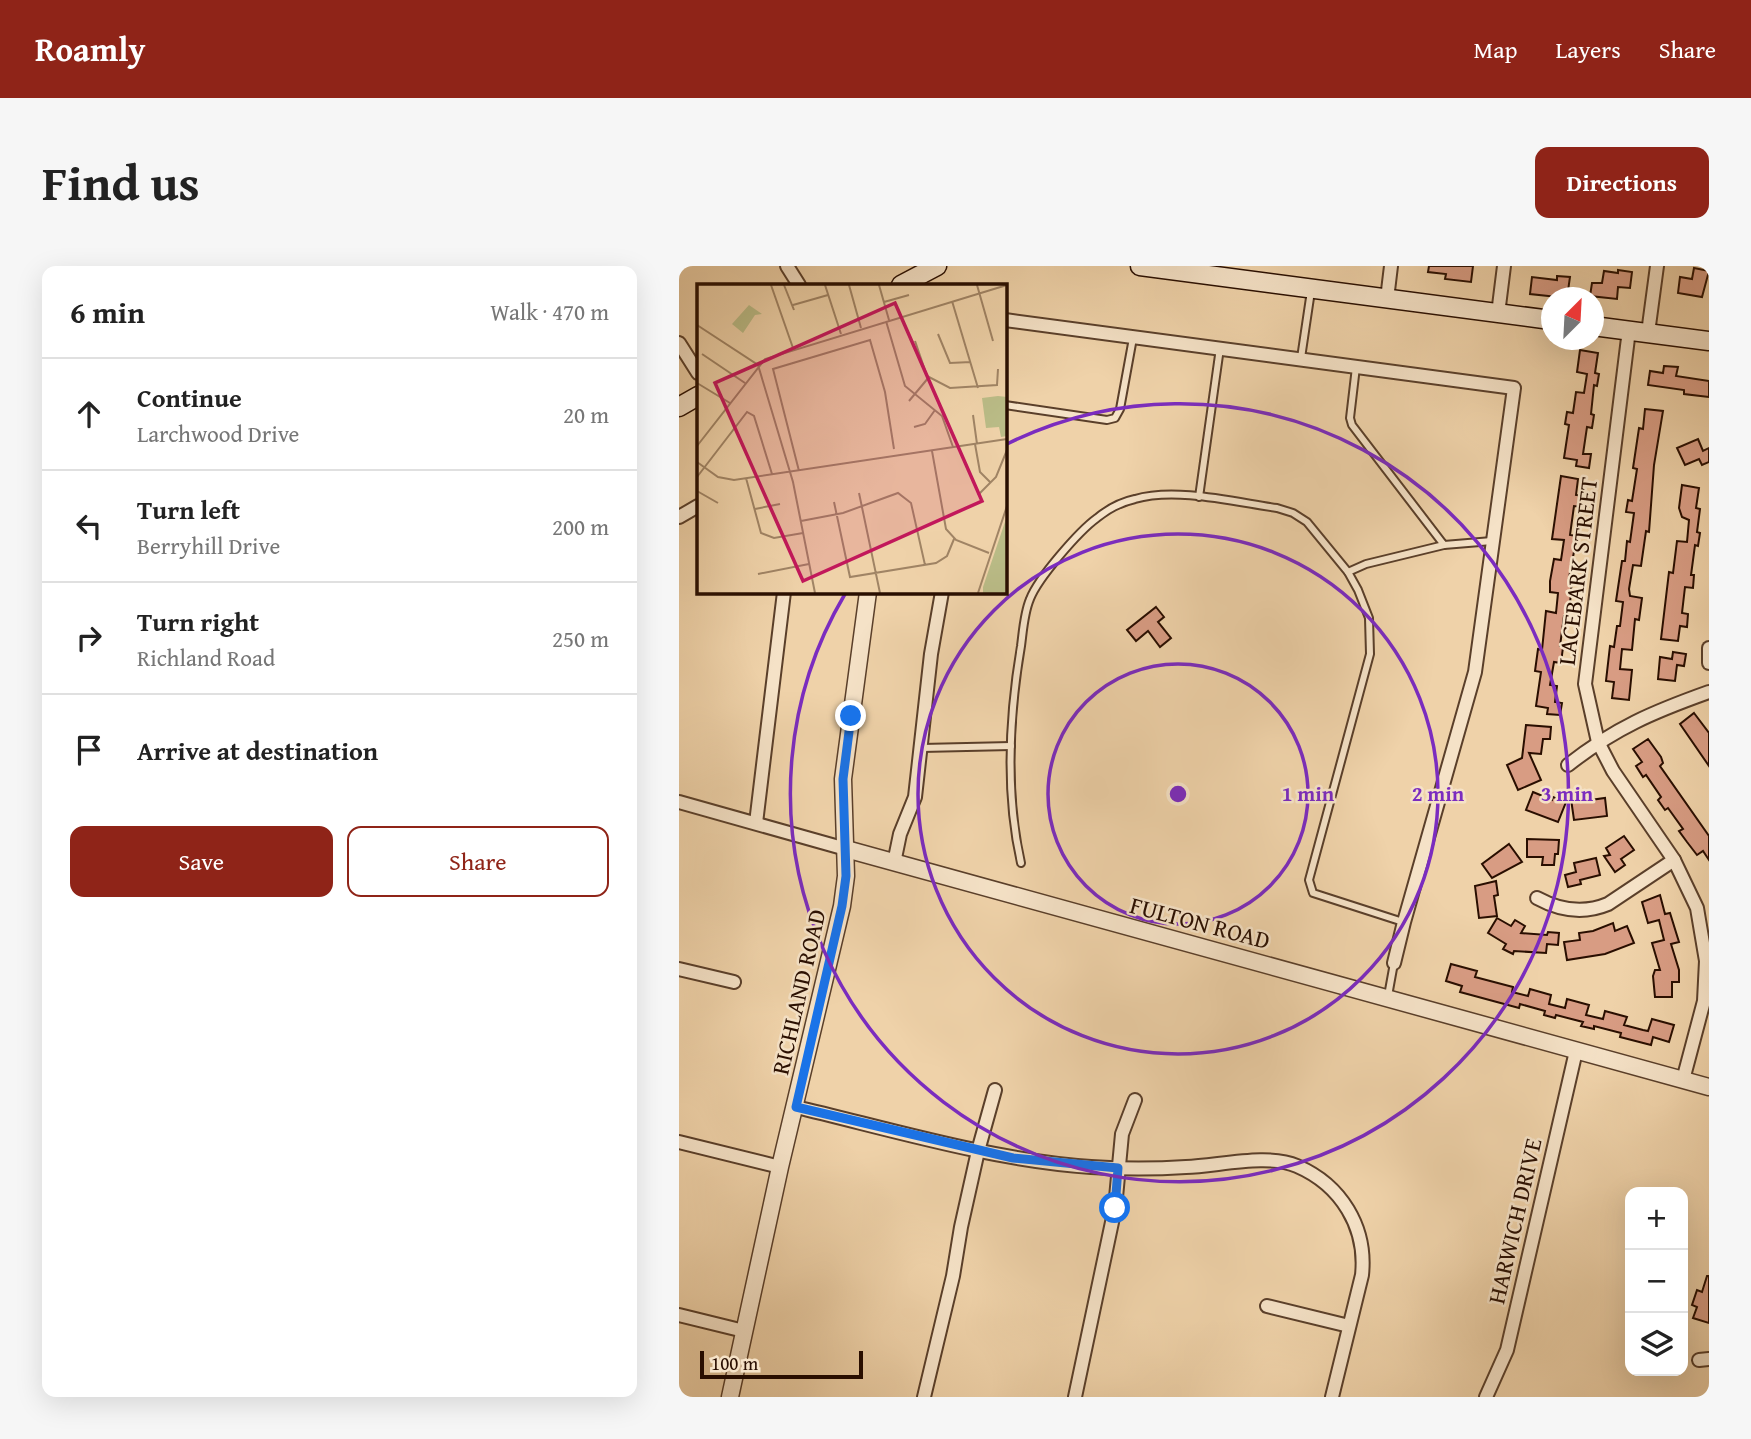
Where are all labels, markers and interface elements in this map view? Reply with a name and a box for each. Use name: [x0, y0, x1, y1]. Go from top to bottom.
text: Roamly: [35, 25, 145, 73]
text: Map: [1474, 32, 1517, 67]
text: Layers: [1555, 32, 1621, 67]
text: Share: [1659, 32, 1716, 67]
text: Find us: [42, 146, 200, 218]
button: Directions: [1535, 147, 1709, 218]
inset map: [697, 284, 1006, 593]
north arrow: [1541, 287, 1604, 350]
text: 6 min: [70, 290, 145, 334]
text: Walk · 470 m: [490, 295, 609, 328]
text: Continue: [137, 378, 242, 417]
icon: ahead: [70, 395, 108, 433]
text: 20 m: [563, 398, 609, 431]
text: Larchwood Drive: [137, 417, 299, 450]
street label: LACEBARK STREET: [1549, 475, 1606, 667]
text: Turn left: [137, 490, 240, 529]
icon: left: [70, 507, 108, 545]
text: 200 m: [552, 510, 609, 543]
text: Berryhill Drive: [137, 529, 280, 562]
text: Turn right: [137, 602, 259, 641]
icon: right: [70, 619, 108, 657]
text: 250 m: [552, 622, 609, 655]
text: Richland Road: [137, 641, 275, 674]
route end: [835, 700, 866, 731]
icon: arrive: [70, 731, 108, 769]
text: Arrive at destination: [137, 731, 378, 770]
text: 1 min: [1282, 778, 1335, 809]
text: 2 min: [1412, 778, 1465, 809]
text: 3 min: [1541, 778, 1594, 809]
centre of rings: [1166, 782, 1190, 806]
button: Save: [70, 826, 333, 897]
button: Share: [347, 826, 609, 897]
street label: FULTON ROAD: [1126, 887, 1274, 958]
street label: RICHLAND ROAD: [762, 906, 835, 1078]
street label: HARWICH DRIVE: [1478, 1134, 1551, 1307]
map controls: [1625, 1187, 1688, 1376]
button: +: [1625, 1187, 1688, 1250]
route start: [1099, 1192, 1130, 1223]
button: −: [1625, 1250, 1688, 1313]
button: layers: [1625, 1313, 1688, 1376]
scale bar: [700, 1348, 863, 1380]
text: 100 m: [711, 1349, 758, 1377]

